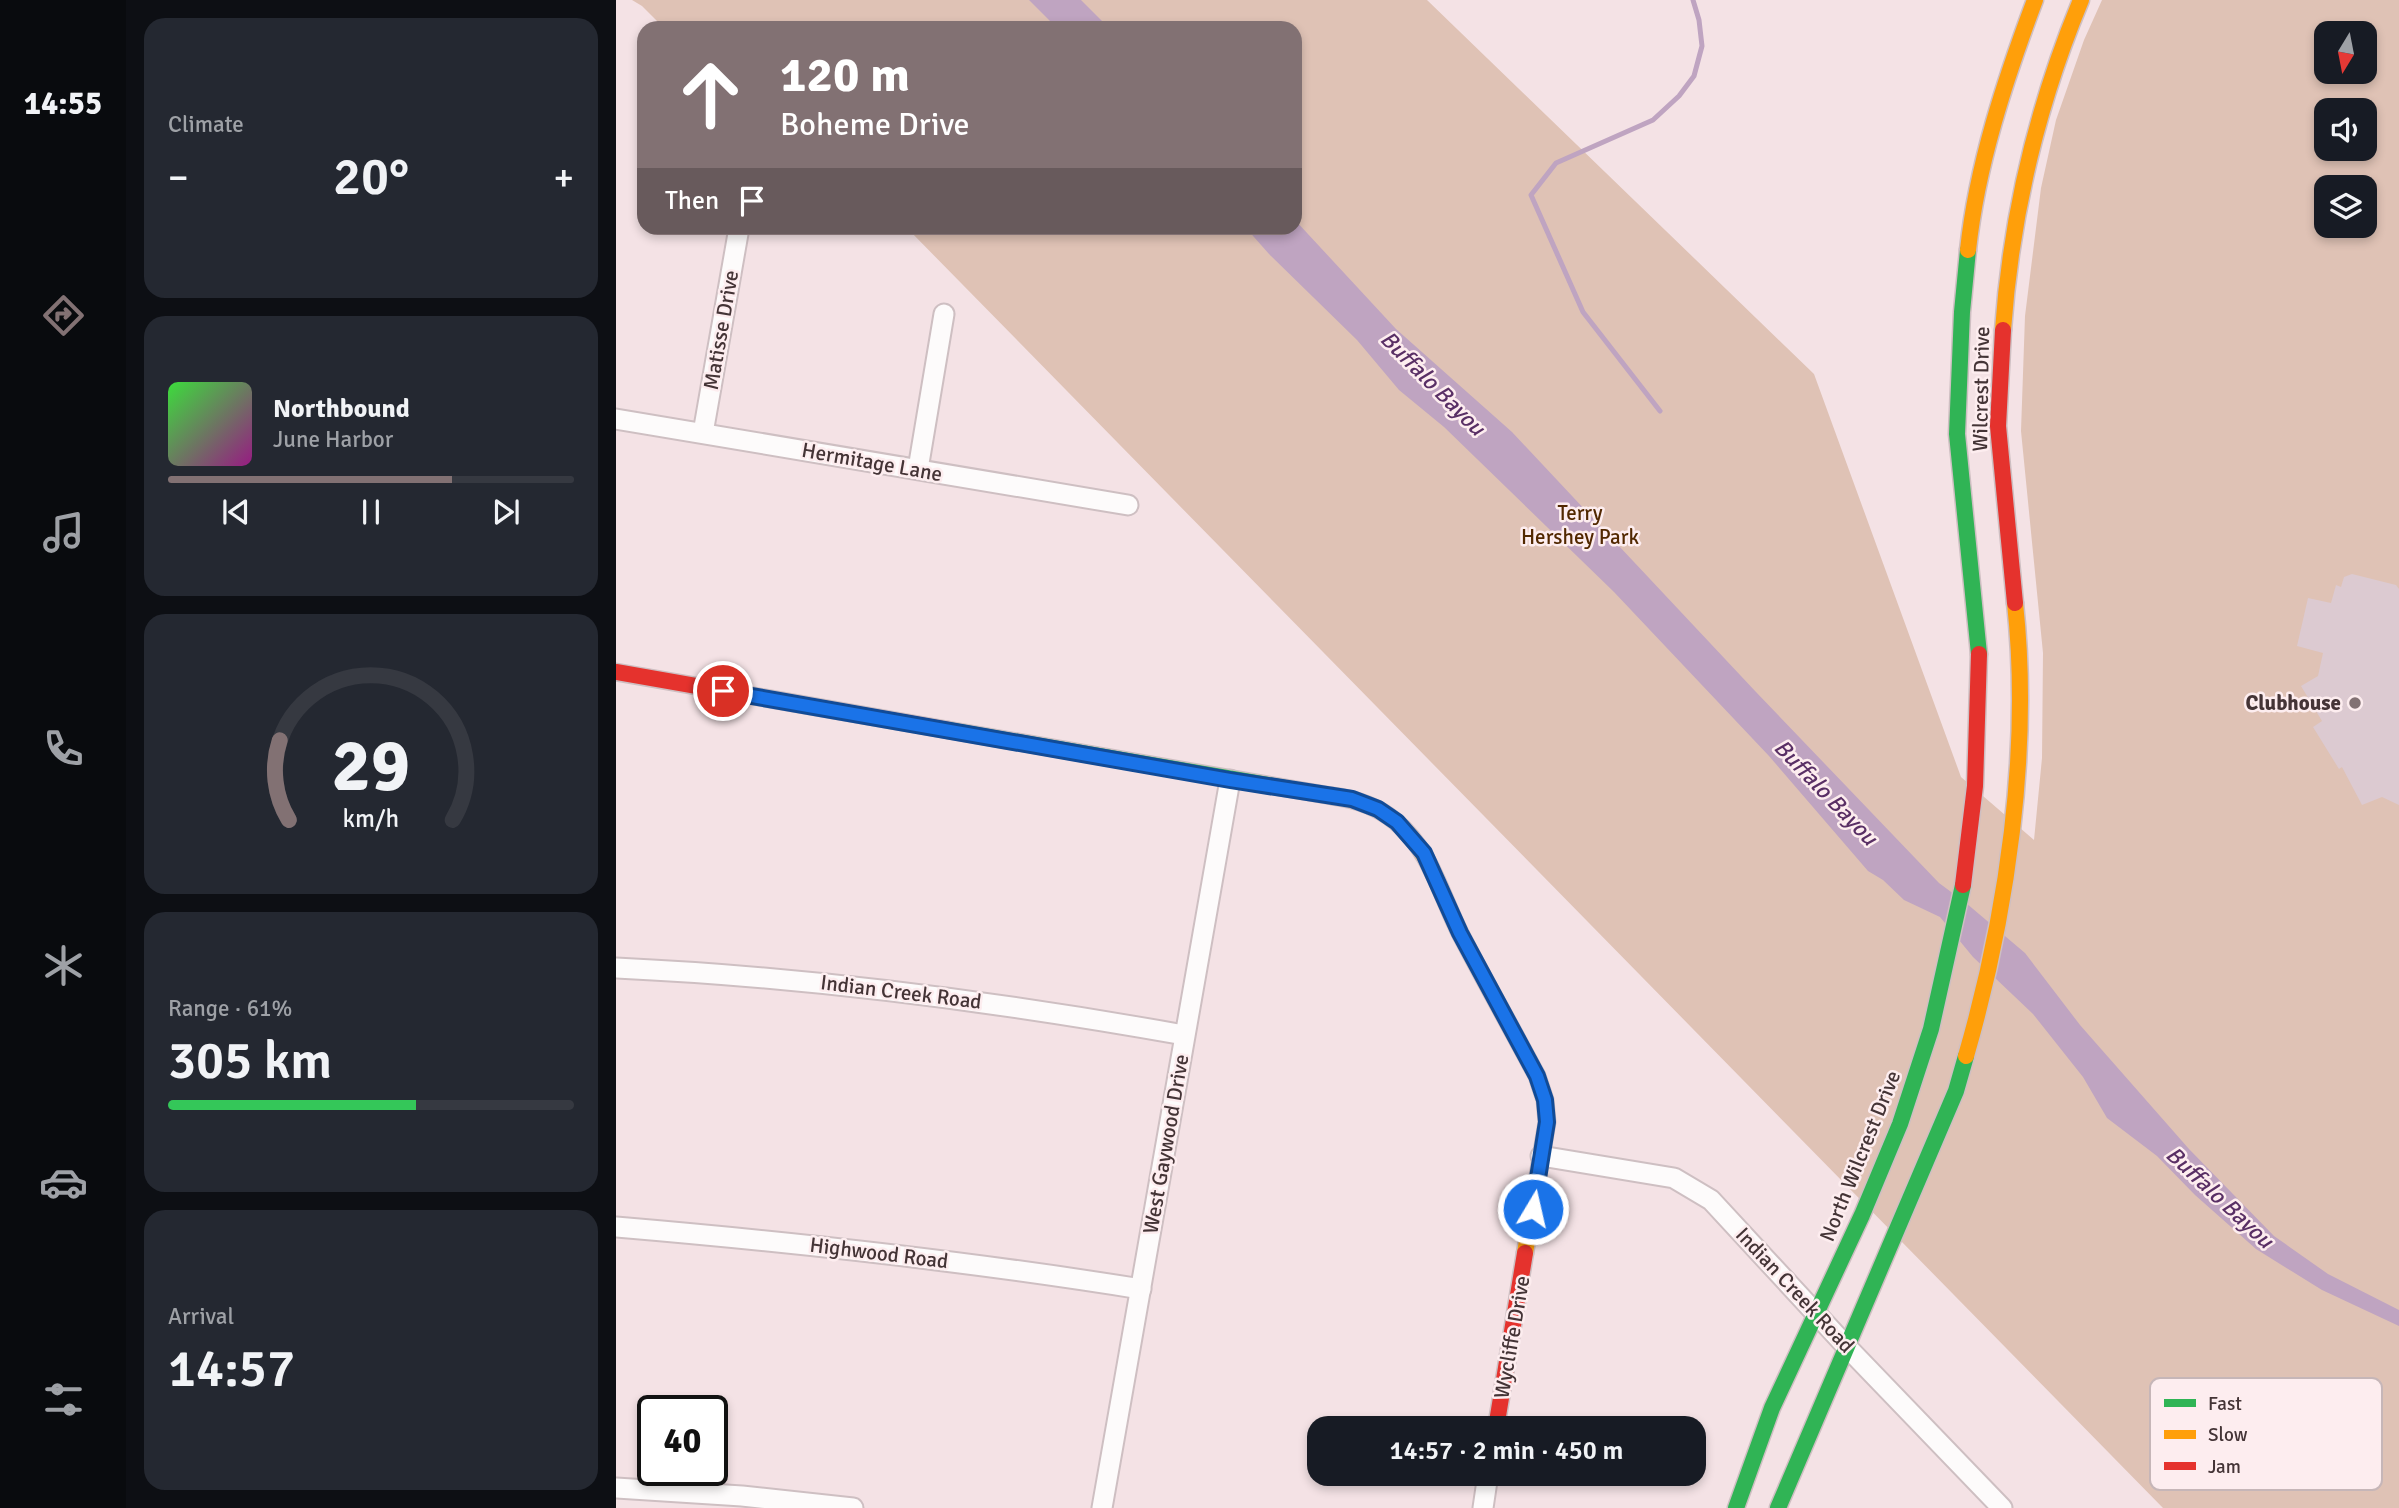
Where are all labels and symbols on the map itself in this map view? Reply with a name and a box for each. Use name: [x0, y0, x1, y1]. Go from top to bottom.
north arrow: [2314, 21, 2376, 84]
street label: Matisse Drive: [698, 268, 744, 392]
water label: Buffalo Bayou: [1374, 325, 1492, 443]
street label: Wilcrest Drive: [1967, 326, 1995, 452]
street label: Hermitage Lane: [800, 437, 944, 487]
park label: Terry Hershey Park: [1521, 500, 1639, 550]
pin: [693, 661, 753, 721]
place label: Clubhouse: [2246, 690, 2341, 716]
marker: Clubhouse: [2347, 695, 2363, 711]
water label: Buffalo Bayou: [1768, 733, 1885, 853]
street label: Indian Creek Road: [819, 969, 983, 1015]
street label: West Gaywood Drive: [1137, 1052, 1195, 1236]
street label: North Wilcrest Drive: [1814, 1067, 1906, 1245]
water label: Buffalo Bayou: [2160, 1140, 2281, 1256]
position arrow: [1496, 1172, 1570, 1246]
street label: Indian Creek Road: [1730, 1222, 1860, 1358]
street label: Highwood Road: [808, 1232, 950, 1274]
street label: Wycliffe Drive: [1488, 1274, 1536, 1400]
legend: [2150, 1378, 2382, 1490]
text: Fast: [2208, 1392, 2242, 1416]
speed limit sign: 40: [637, 1395, 728, 1486]
text: Slow: [2208, 1423, 2248, 1447]
text: Jam: [2208, 1455, 2241, 1479]

